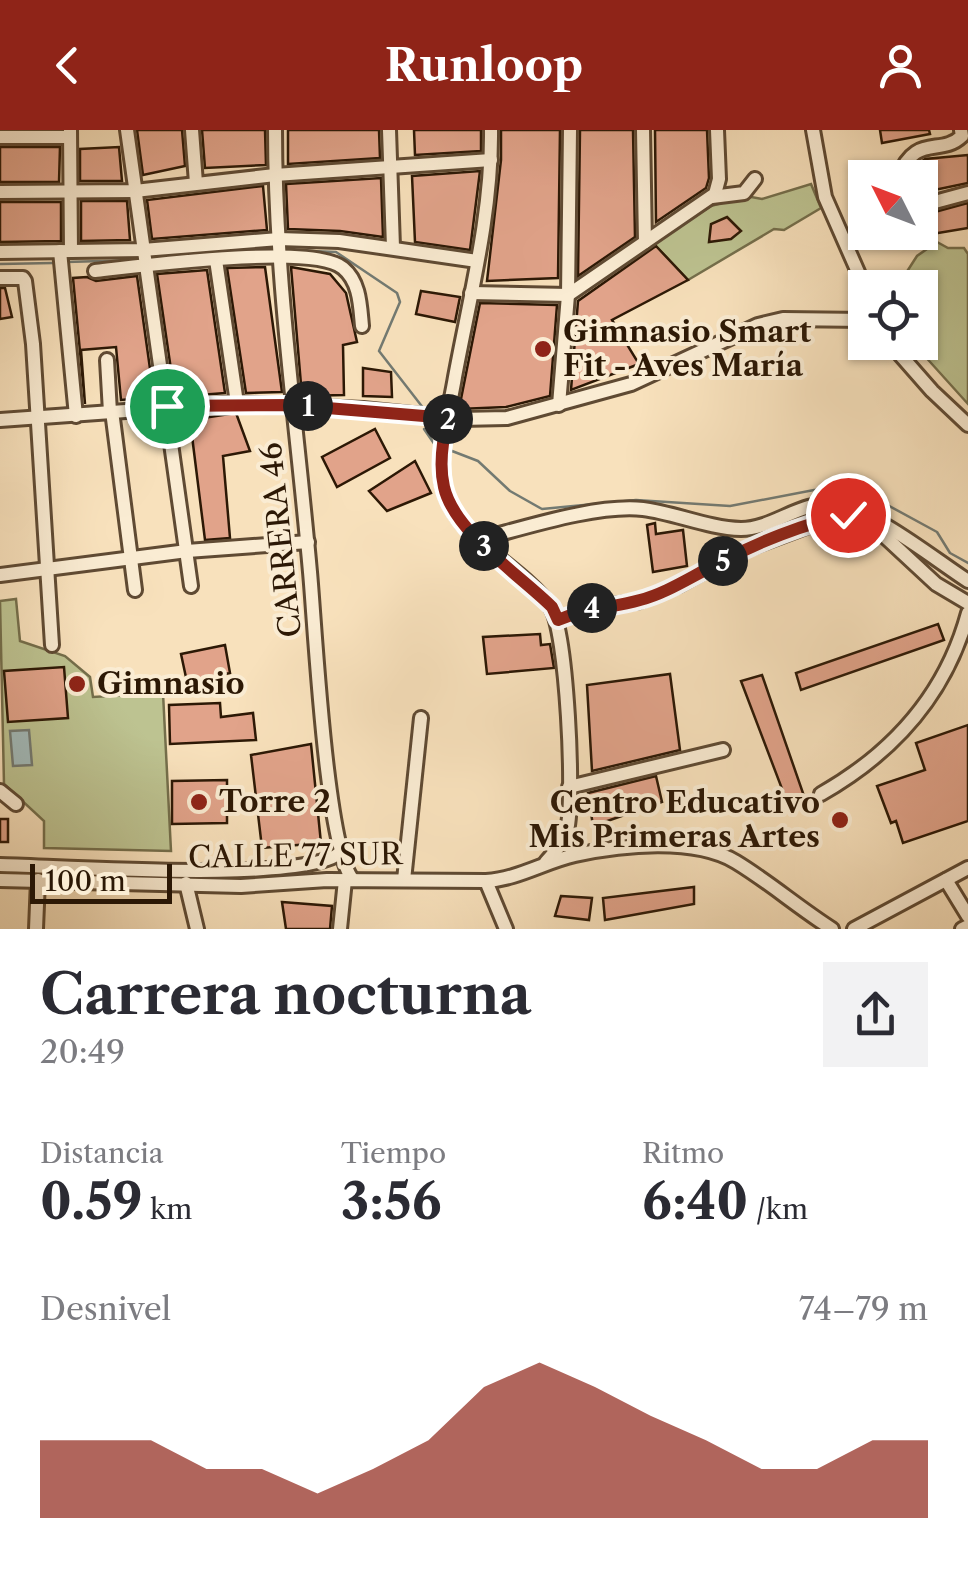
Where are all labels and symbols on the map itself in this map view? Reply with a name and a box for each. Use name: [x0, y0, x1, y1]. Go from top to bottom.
north arrow: [848, 160, 938, 250]
place label: Gimnasio Smart Fit - Aves María: [563, 313, 811, 384]
marker: Gimnasio Smart Fit - Aves María: [532, 338, 554, 360]
pin: [125, 364, 210, 449]
pin: 1: [283, 381, 333, 431]
pin: 2: [423, 394, 473, 444]
street label: CARRERA 46: [252, 441, 309, 639]
pin: [806, 473, 891, 558]
pin: 3: [459, 521, 509, 571]
pin: 5: [698, 536, 748, 586]
pin: 4: [567, 583, 617, 633]
place label: Gimnasio: [97, 665, 245, 702]
marker: Gimnasio: [66, 673, 88, 695]
place label: Torre 2: [219, 783, 331, 820]
place label: Centro Educativo Mis Primeras Artes: [528, 784, 820, 855]
marker: Torre 2: [188, 791, 210, 813]
marker: Centro Educativo Mis Primeras Artes: [829, 809, 851, 831]
street label: CALLE 77 SUR: [188, 835, 404, 876]
scale bar: [30, 859, 172, 904]

